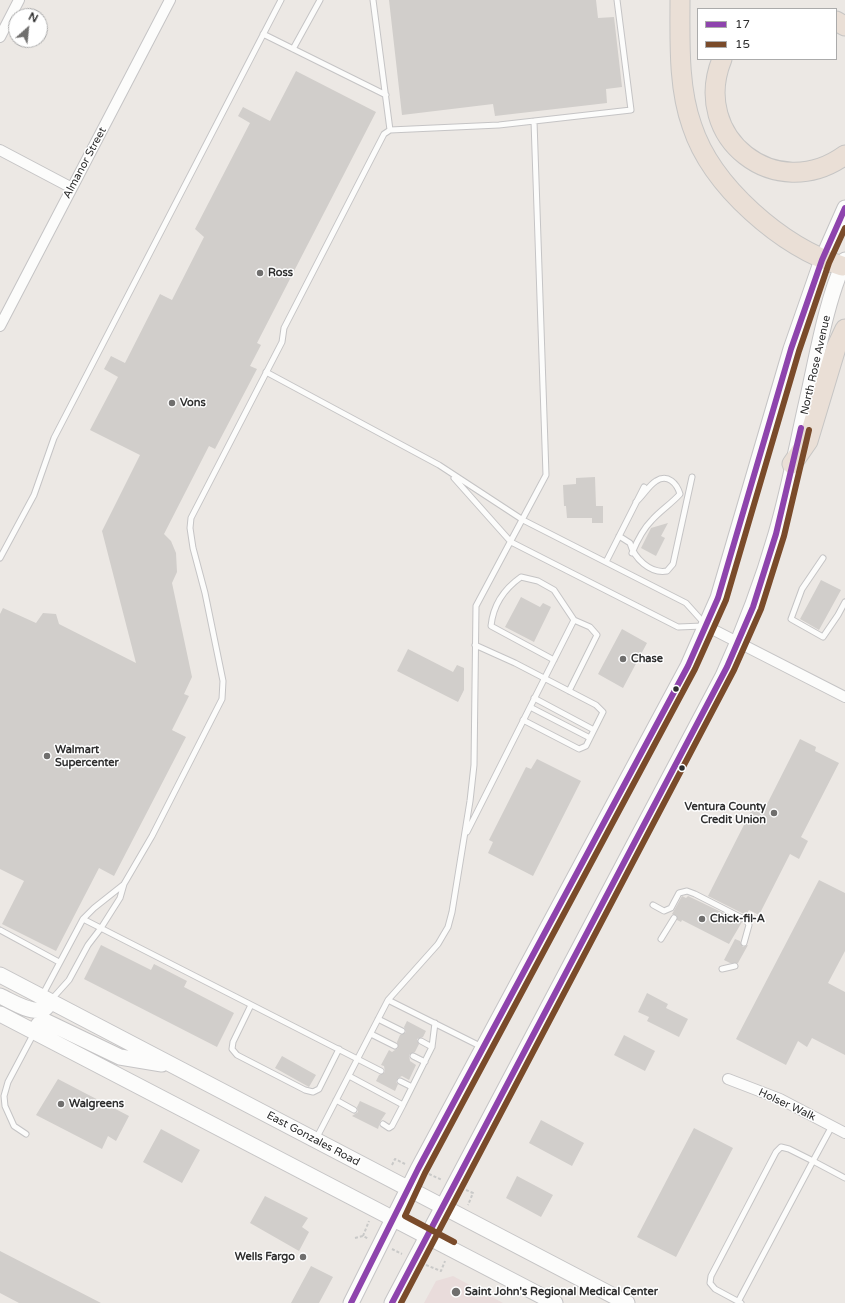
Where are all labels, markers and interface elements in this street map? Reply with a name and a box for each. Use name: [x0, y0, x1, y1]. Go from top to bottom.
north arrow: [8, 8, 48, 48]
legend: [697, 8, 837, 60]
text: N: [26, 10, 40, 26]
text: 17: [735, 17, 750, 31]
text: 15: [735, 37, 750, 51]
street label: Almanor Street: [61, 125, 109, 201]
place label: Ross: [268, 266, 293, 280]
marker: Ross: [255, 268, 265, 278]
street label: North Rose Avenue: [798, 314, 834, 416]
place label: Vons: [180, 396, 206, 410]
marker: Vons: [167, 398, 177, 408]
place label: Chase: [631, 652, 663, 666]
marker: Chase: [618, 654, 628, 664]
unlabelled marker: [671, 684, 681, 694]
place label: Walmart Supercenter: [55, 743, 119, 769]
marker: Walmart Supercenter: [42, 751, 52, 761]
unlabelled marker: [677, 763, 687, 773]
place label: Ventura County Credit Union: [685, 800, 766, 826]
marker: Ventura County Credit Union: [769, 808, 779, 818]
place label: Chick-fil-A: [710, 912, 765, 926]
marker: Chick-fil-A: [697, 914, 707, 924]
street label: Holser Walk: [756, 1086, 818, 1124]
place label: Walgreens: [69, 1097, 124, 1111]
marker: Walgreens: [56, 1099, 66, 1109]
street label: East Gonzales Road: [264, 1109, 362, 1169]
place label: Wells Fargo: [235, 1250, 295, 1264]
marker: Wells Fargo: [298, 1252, 308, 1262]
place label: Saint John's Regional Medical Center: [465, 1285, 658, 1299]
marker: Saint John's Regional Medical Center: [450, 1286, 462, 1298]

